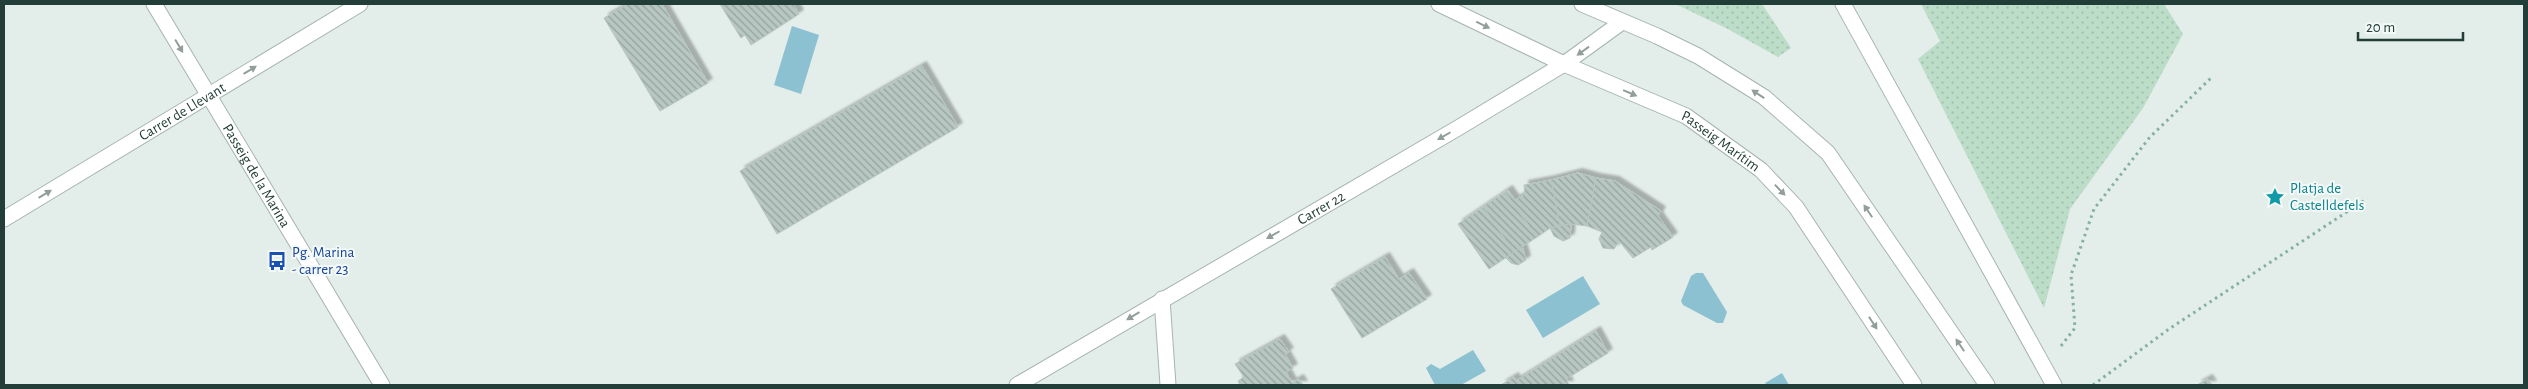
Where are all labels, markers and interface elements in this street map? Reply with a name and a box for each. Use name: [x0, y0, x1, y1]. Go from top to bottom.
scale bar: [2358, 10, 2463, 42]
text: 20 m: [2366, 20, 2395, 35]
one-way arrow: [1476, 21, 1490, 29]
one-way arrow: [174, 39, 183, 52]
one-way arrow: [1576, 45, 1589, 55]
one-way arrow: [244, 66, 257, 75]
street label: Carrer de Llevant: [136, 80, 228, 144]
one-way arrow: [1751, 89, 1764, 98]
one-way arrow: [1623, 90, 1638, 97]
street label: Passeig Marítim: [1679, 108, 1763, 175]
street label: Passeig de la Marina: [220, 121, 293, 230]
one-way arrow: [1437, 132, 1452, 140]
place label: Platja de Castelldefels: [2290, 181, 2364, 213]
one-way arrow: [1774, 184, 1786, 196]
place icon: Platja de Castelldefels: [2264, 186, 2286, 208]
street label: Carrer 22: [1295, 188, 1348, 228]
one-way arrow: [39, 190, 52, 199]
one-way arrow: [1863, 204, 1873, 218]
one-way arrow: [1267, 230, 1280, 239]
place label: Pg. Marina - carrer 23: [292, 245, 355, 277]
bus stop icon: Pg. Marina - carrer 23: [266, 250, 288, 272]
one-way arrow: [1126, 312, 1139, 321]
one-way arrow: [1869, 316, 1878, 329]
one-way arrow: [1955, 338, 1965, 352]

